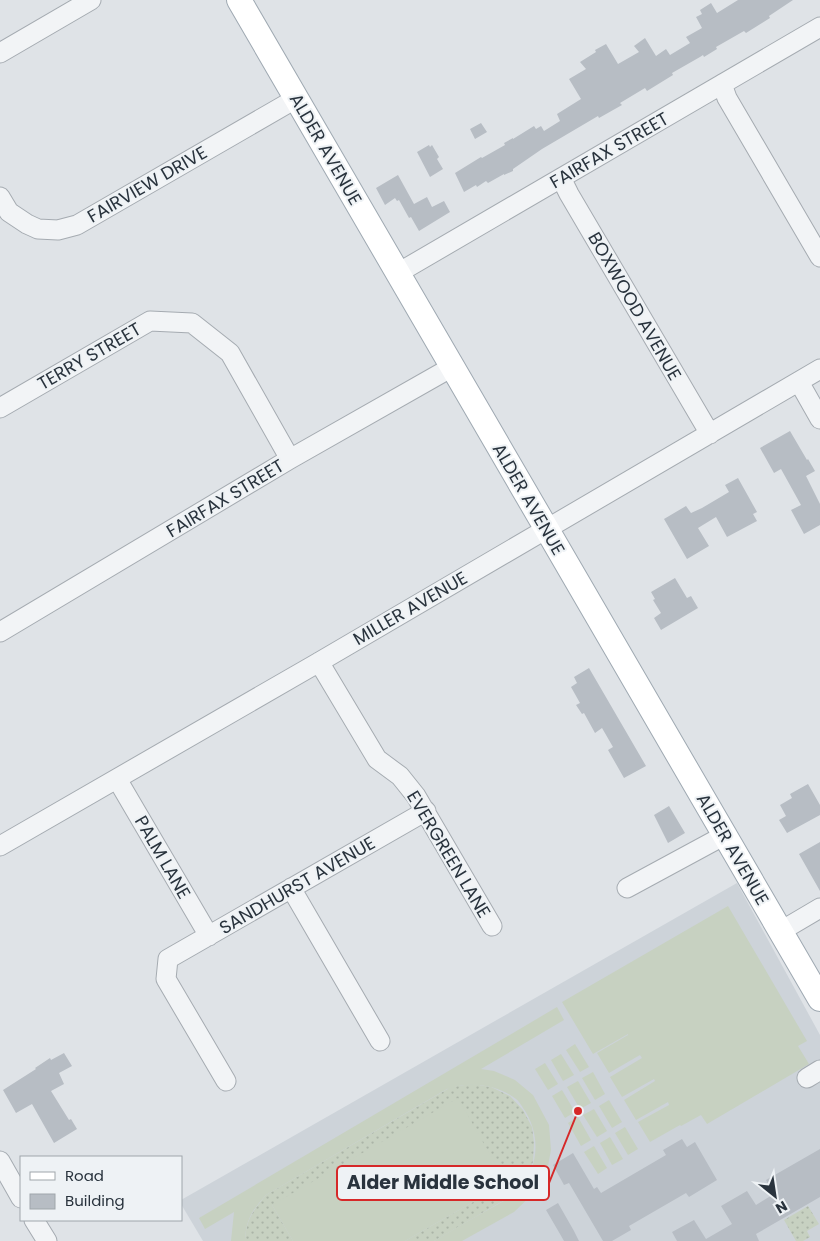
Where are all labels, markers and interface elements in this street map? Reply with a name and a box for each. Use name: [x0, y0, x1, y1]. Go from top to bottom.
street label: ALDER AVENUE: [284, 89, 368, 209]
street label: FAIRFAX STREET: [545, 106, 673, 194]
street label: FAIRVIEW DRIVE: [83, 140, 211, 228]
street label: BOXWOOD AVENUE: [582, 227, 688, 385]
street label: TERRY STREET: [33, 316, 146, 396]
street label: ALDER AVENUE: [487, 439, 571, 559]
street label: FAIRFAX STREET: [161, 453, 289, 543]
street label: MILLER AVENUE: [348, 565, 472, 651]
street label: EVERGREEN LANE: [401, 786, 497, 922]
street label: ALDER AVENUE: [691, 789, 775, 909]
street label: PALM LANE: [129, 811, 197, 903]
street label: SANDHURST AVENUE: [214, 830, 380, 940]
legend: [20, 1156, 182, 1221]
text: Road: [65, 1165, 104, 1186]
callout: Alder Middle School: [337, 1166, 549, 1200]
text: Alder Middle School: [347, 1169, 539, 1196]
north arrow: [750, 1171, 800, 1221]
text: Building: [65, 1190, 125, 1211]
text: N: [772, 1196, 791, 1219]

